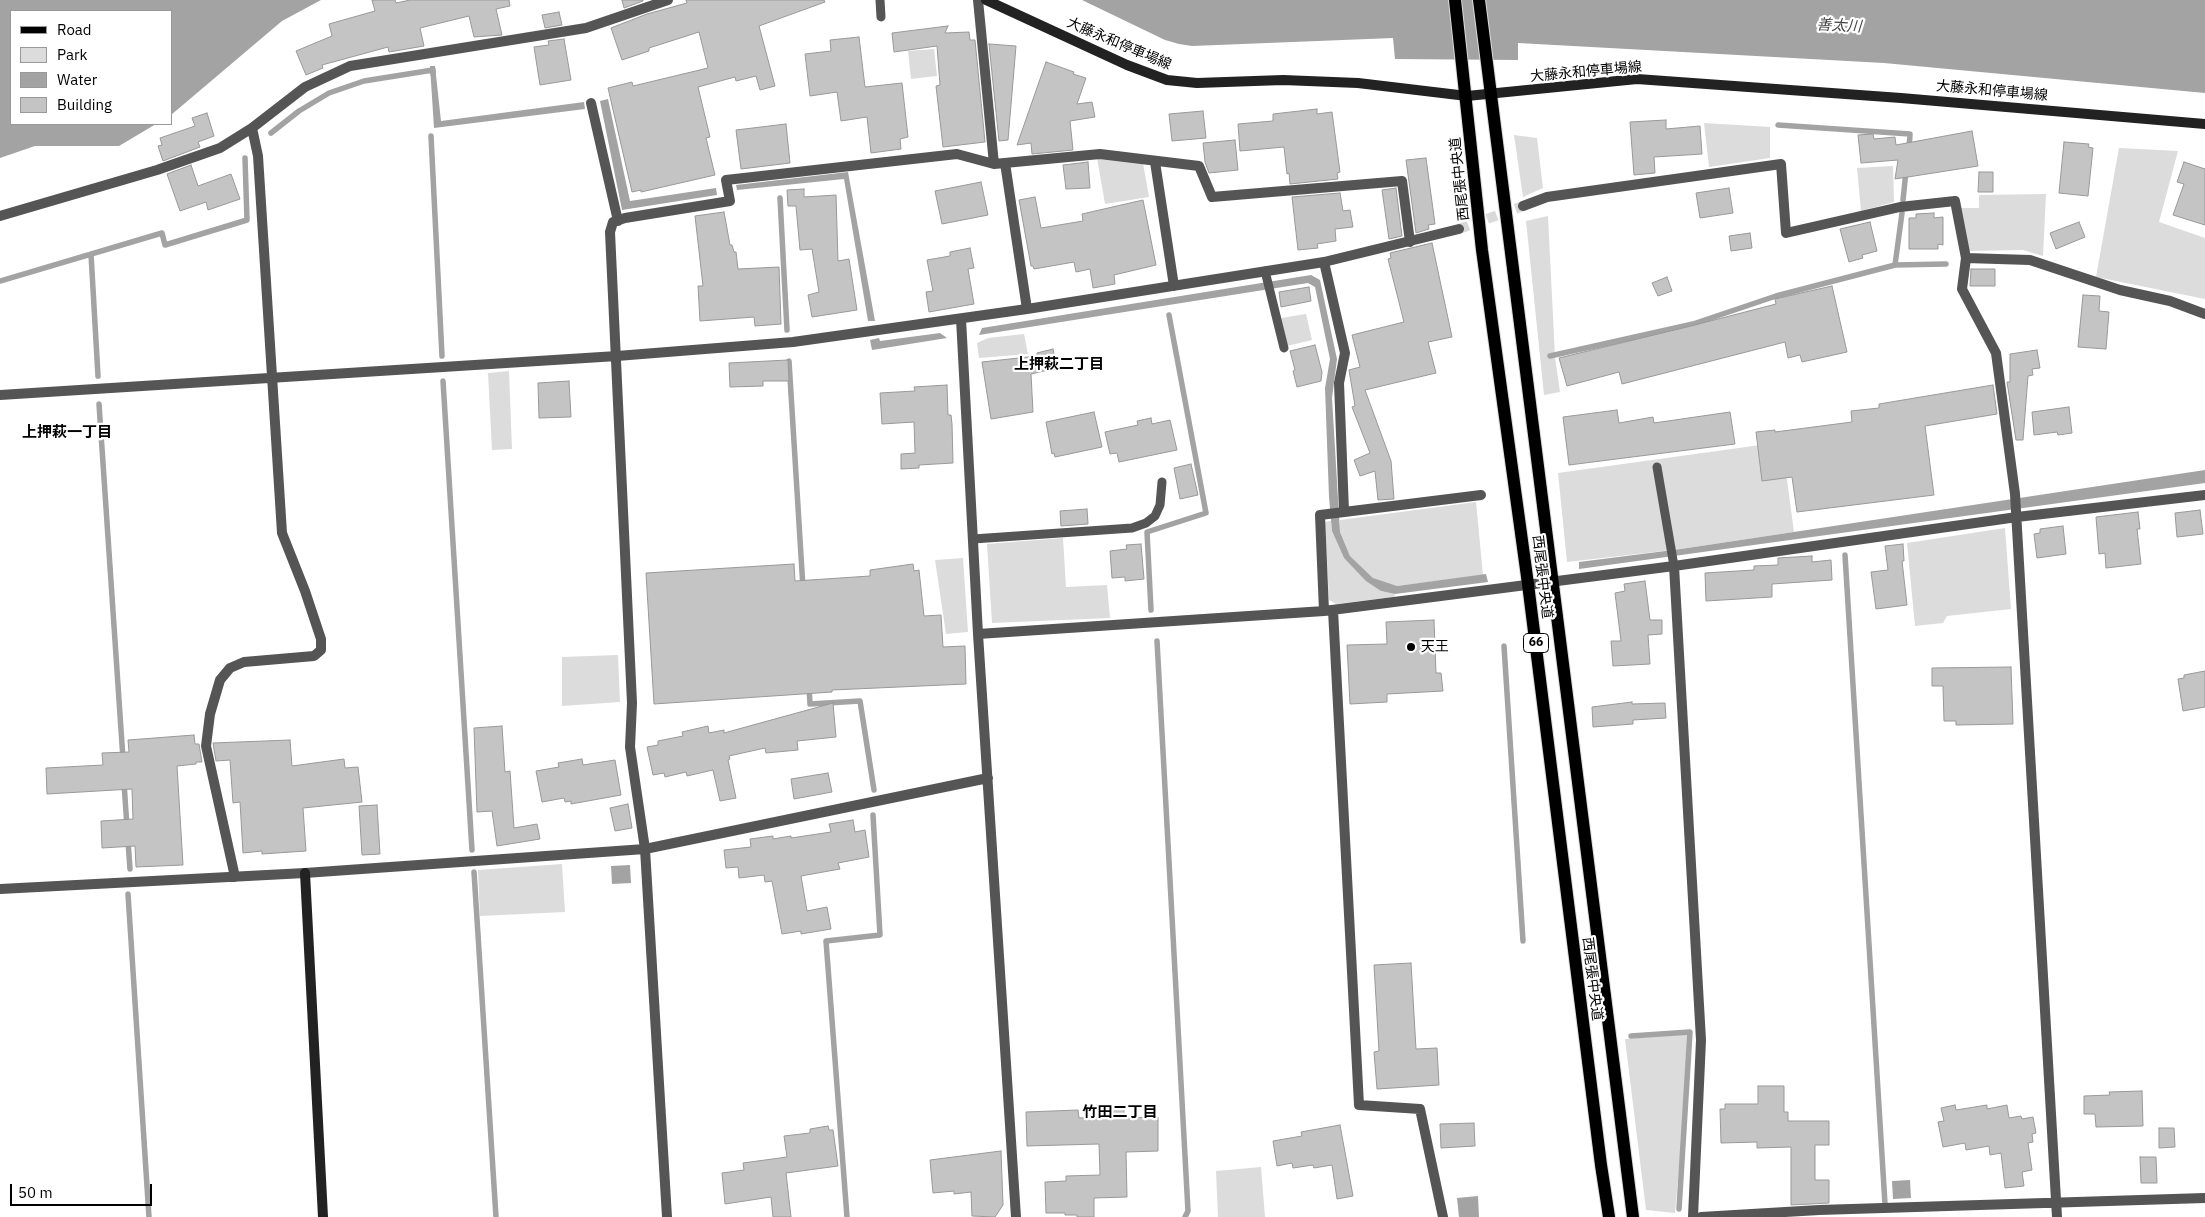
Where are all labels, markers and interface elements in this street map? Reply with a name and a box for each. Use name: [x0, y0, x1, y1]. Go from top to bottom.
legend: [10, 10, 172, 125]
street label: 大藤永和停車場線: [1064, 14, 1174, 74]
water label: 善太川: [1816, 16, 1862, 36]
text: Road: [57, 20, 92, 39]
text: Park: [57, 45, 87, 64]
street label: 大藤永和停車場線: [1529, 59, 1643, 85]
text: Water: [57, 70, 97, 89]
street label: 大藤永和停車場線: [1935, 78, 2049, 104]
text: Building: [57, 95, 112, 114]
street label: 西尾張中央道: [1447, 136, 1473, 222]
district label: 上押萩二丁目: [1014, 356, 1104, 374]
district label: 上押萩一丁目: [22, 424, 112, 442]
street label: 西尾張中央道: [1529, 534, 1555, 620]
road number: 66: [1524, 634, 1548, 652]
place label: 天王: [1421, 639, 1449, 655]
marker: 天王: [1405, 641, 1417, 653]
street label: 西尾張中央道: [1579, 936, 1605, 1022]
district label: 竹田二丁目: [1083, 1104, 1157, 1122]
scale bar: [12, 1174, 155, 1206]
text: 50 m: [18, 1183, 53, 1202]

